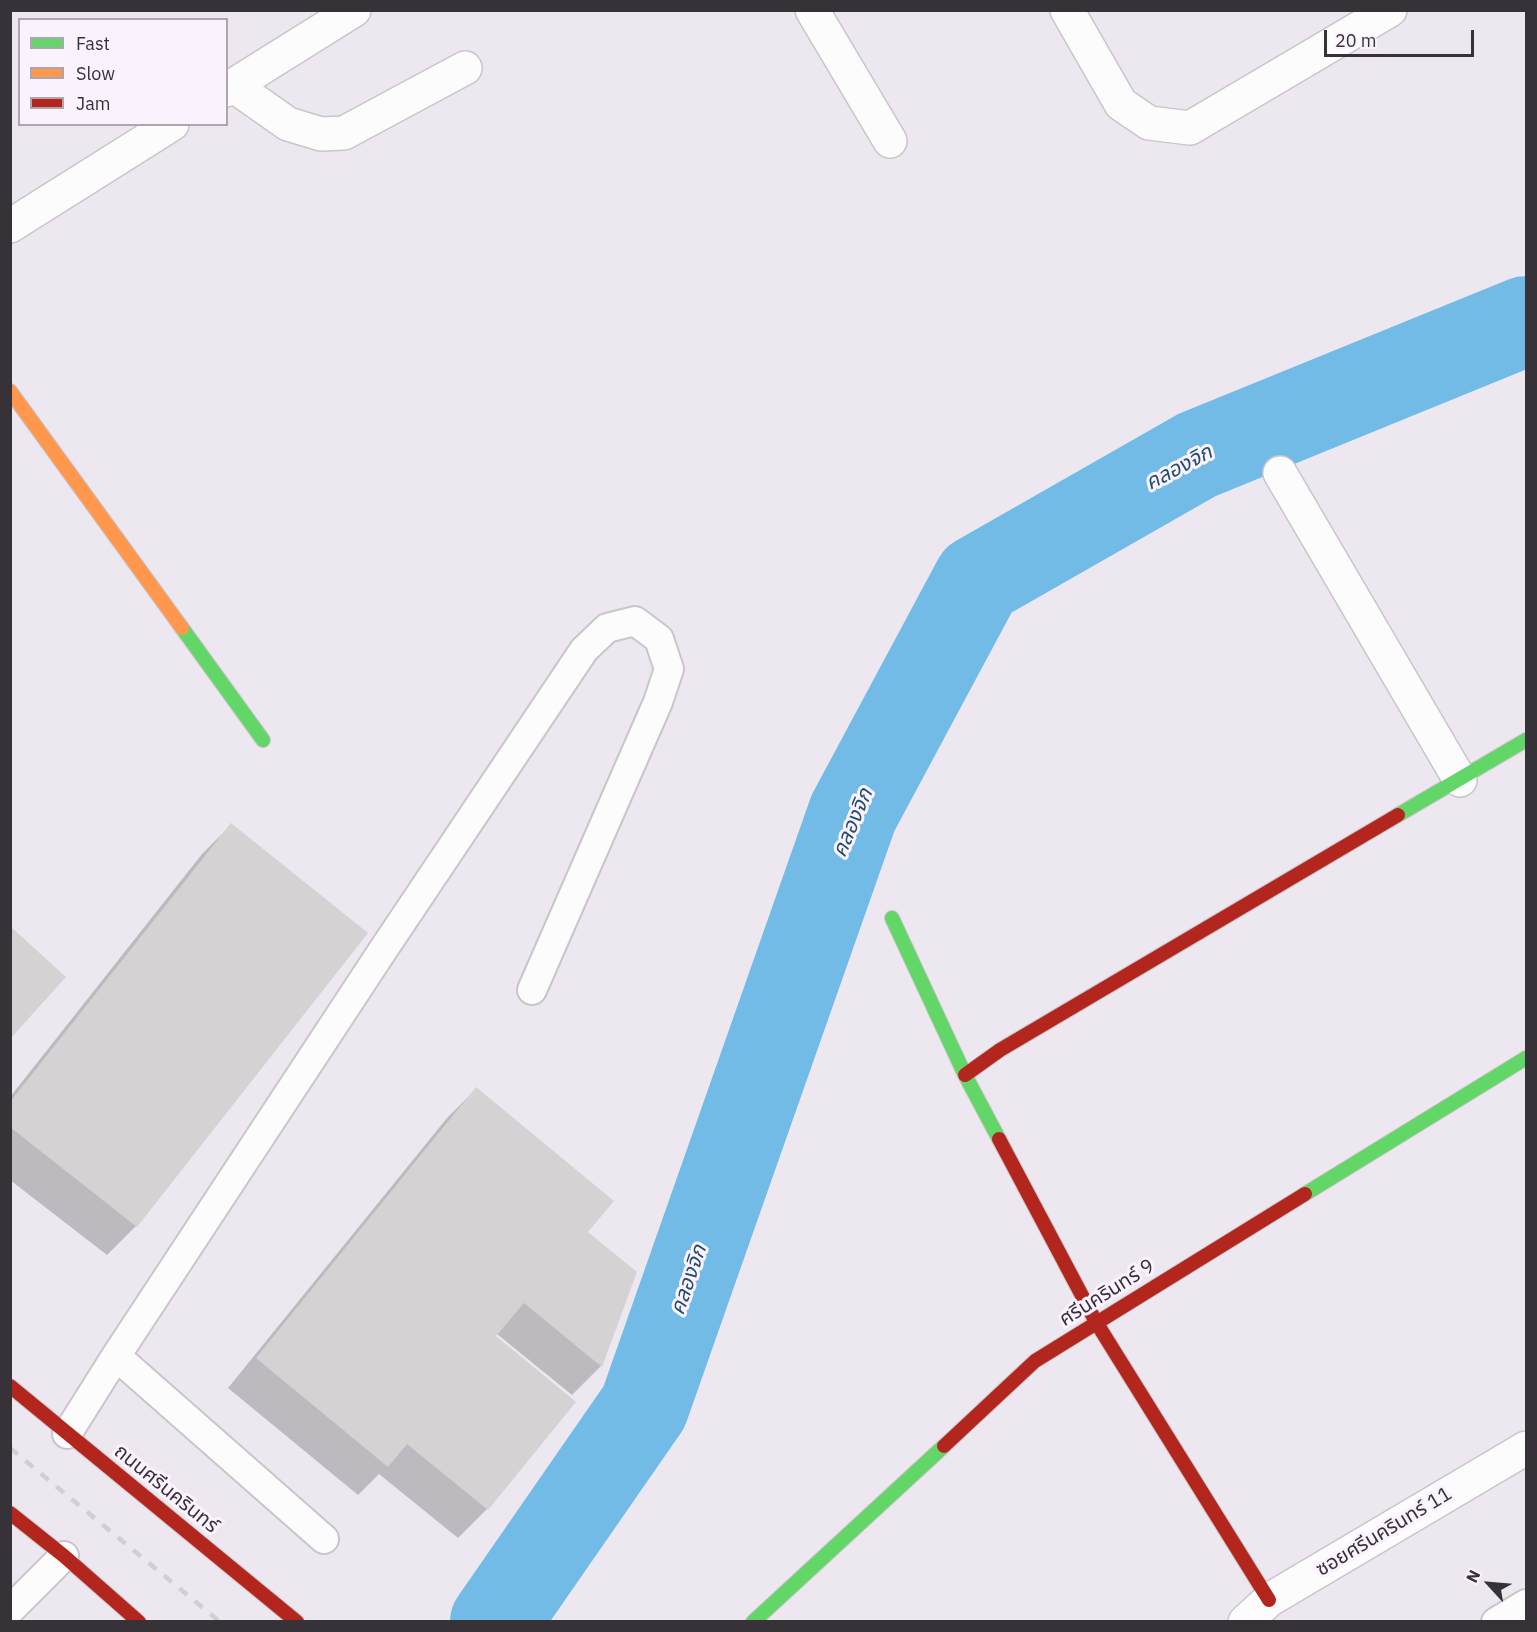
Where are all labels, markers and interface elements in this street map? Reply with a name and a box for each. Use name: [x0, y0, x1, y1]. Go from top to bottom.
legend: [18, 18, 228, 126]
scale bar: [1327, 18, 1477, 56]
text: 20 m: [1335, 29, 1377, 52]
text: Fast: [76, 32, 110, 55]
text: Slow: [76, 62, 115, 85]
text: Jam: [76, 92, 111, 115]
water label: คลองจิก: [1141, 440, 1217, 496]
water label: คลองจิก: [827, 785, 879, 861]
water label: คลองจิก: [665, 1242, 713, 1318]
street label: ศรีนครินทร์ 9: [1055, 1254, 1159, 1332]
street label: ถนนศรีนครินทร์: [109, 1440, 223, 1538]
street label: ซอยศรีนครินทร์ 11: [1312, 1482, 1456, 1582]
north arrow: [1459, 1554, 1519, 1614]
text: N: [1461, 1567, 1484, 1586]

